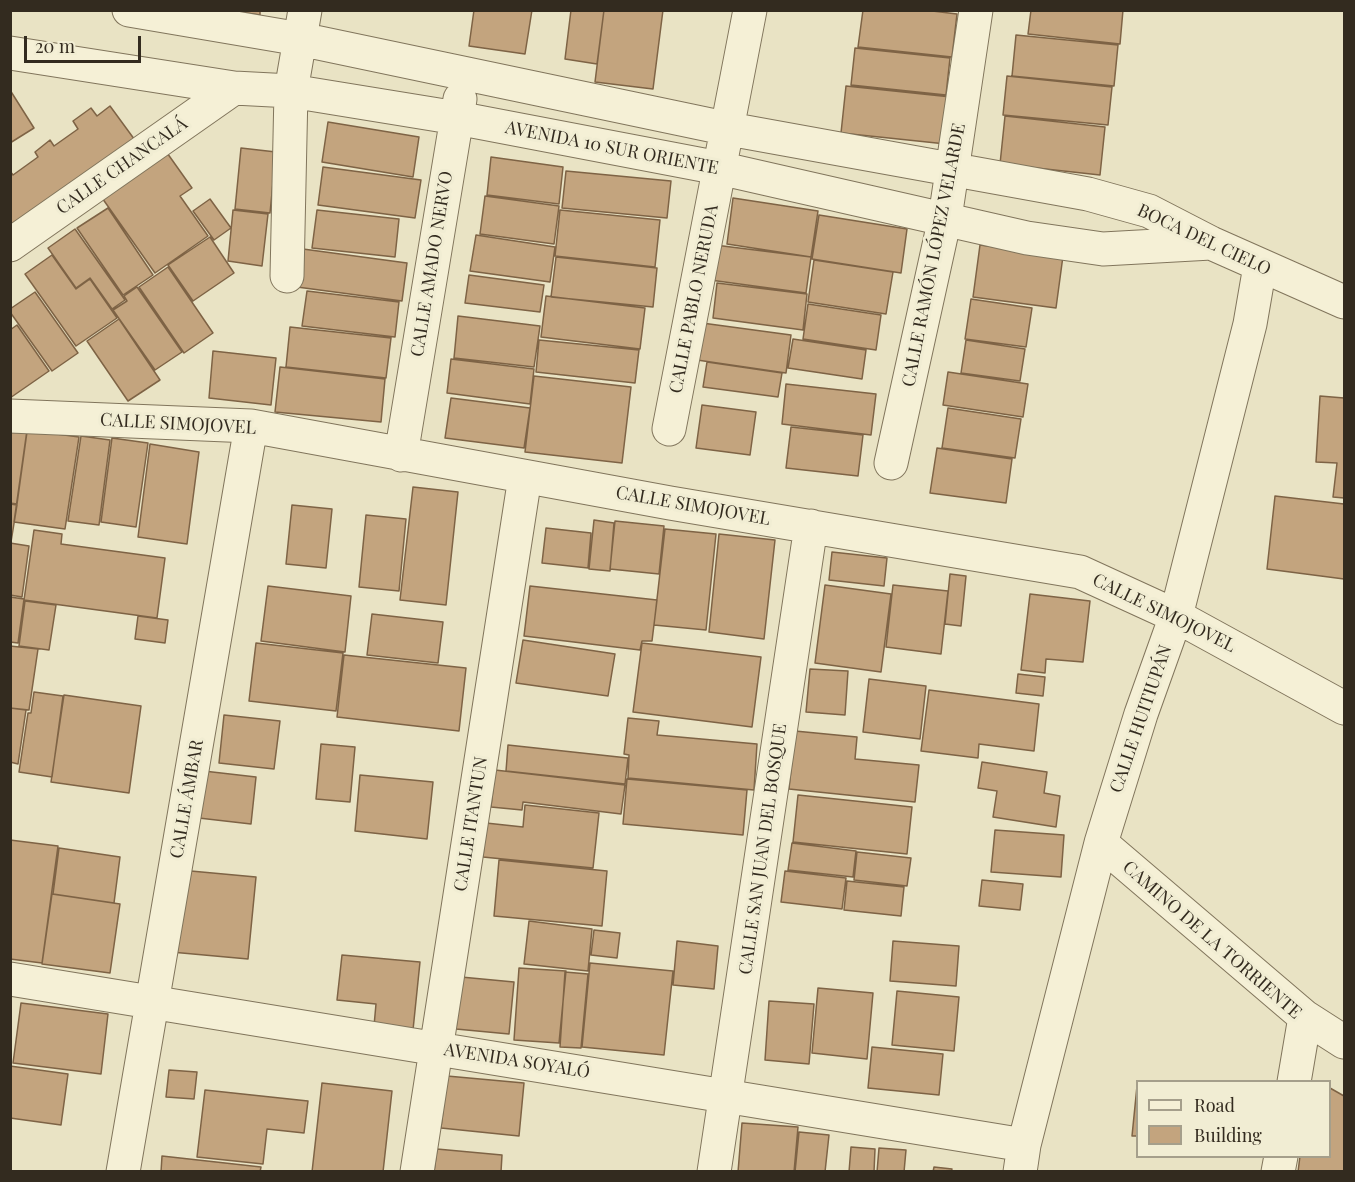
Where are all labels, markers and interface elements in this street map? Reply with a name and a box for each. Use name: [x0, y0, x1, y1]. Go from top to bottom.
scale bar: [27, 24, 144, 62]
text: 20 m: [35, 34, 75, 58]
street label: CALLE CHANCALÁ: [52, 113, 192, 219]
street label: AVENIDA 10 SUR ORIENTE: [503, 117, 721, 179]
street label: CALLE RAMÓN LÓPEZ VELARDE: [898, 121, 970, 389]
street label: CALLE AMADO NERVO: [407, 170, 457, 358]
street label: BOCA DEL CIELO: [1134, 200, 1274, 280]
street label: CALLE PABLO NERUDA: [665, 203, 723, 395]
street label: CALLE SIMOJOVEL: [99, 409, 257, 439]
street label: CALLE SIMOJOVEL: [614, 482, 772, 530]
street label: CALLE SIMOJOVEL: [1089, 569, 1239, 657]
street label: CALLE HUITIUPÁN: [1106, 642, 1176, 796]
street label: CALLE SAN JUAN DEL BOSQUE: [735, 722, 791, 976]
street label: CALLE ÁMBAR: [166, 738, 208, 860]
street label: CALLE ITANTUN: [450, 755, 492, 893]
street label: CAMINO DE LA TORRIENTE: [1118, 856, 1306, 1024]
street label: AVENIDA SOYALÓ: [443, 1039, 591, 1083]
legend: [1136, 1080, 1331, 1158]
text: Road: [1194, 1093, 1235, 1117]
text: Building: [1194, 1123, 1262, 1147]

